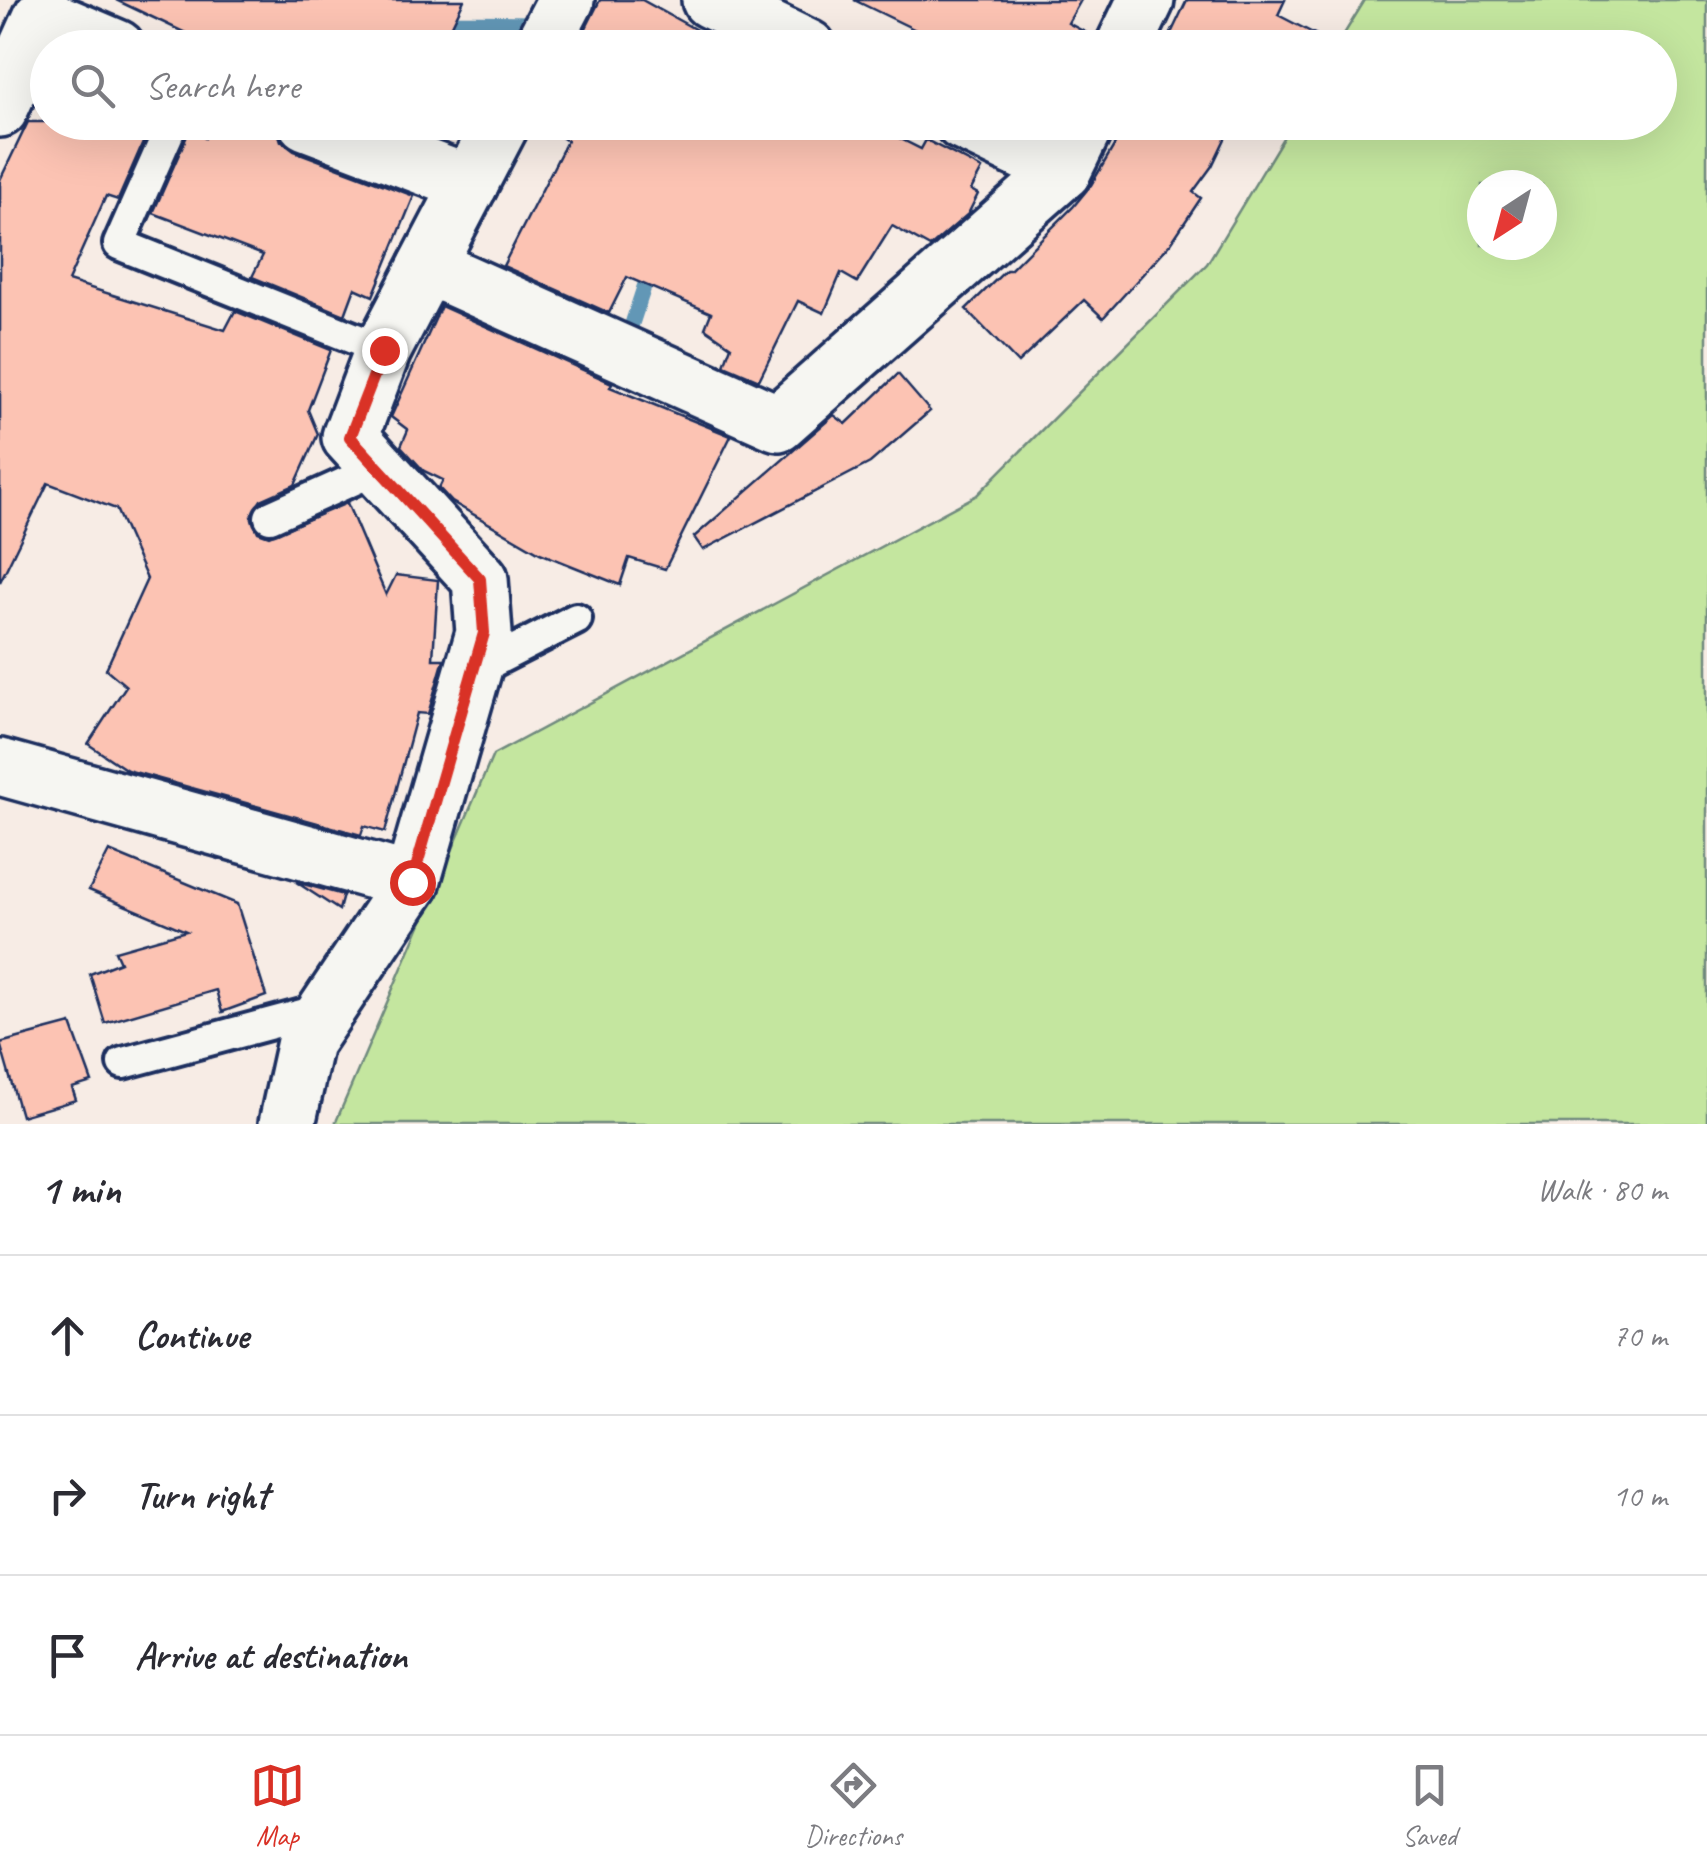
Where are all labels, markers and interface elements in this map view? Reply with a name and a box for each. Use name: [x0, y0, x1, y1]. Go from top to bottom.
search box: [30, 30, 1677, 140]
icon: search: [65, 58, 120, 113]
text: Search here: [145, 62, 300, 109]
north arrow: [1467, 170, 1557, 260]
route end: [362, 328, 408, 374]
route start: [390, 860, 436, 906]
text: 1 min: [40, 1163, 120, 1216]
text: Walk · 80 m: [1537, 1169, 1667, 1210]
icon: ahead: [40, 1308, 95, 1363]
text: Continue: [135, 1312, 249, 1359]
text: 70 m: [1613, 1315, 1667, 1356]
icon: right: [40, 1468, 95, 1523]
text: Turn right: [135, 1472, 269, 1519]
text: 10 m: [1613, 1475, 1667, 1516]
icon: arrive: [40, 1628, 95, 1683]
text: Arrive at destination: [135, 1632, 407, 1679]
tab: Map: [250, 1758, 305, 1853]
tab: Directions: [805, 1758, 902, 1853]
tab: Saved: [1402, 1758, 1457, 1853]

